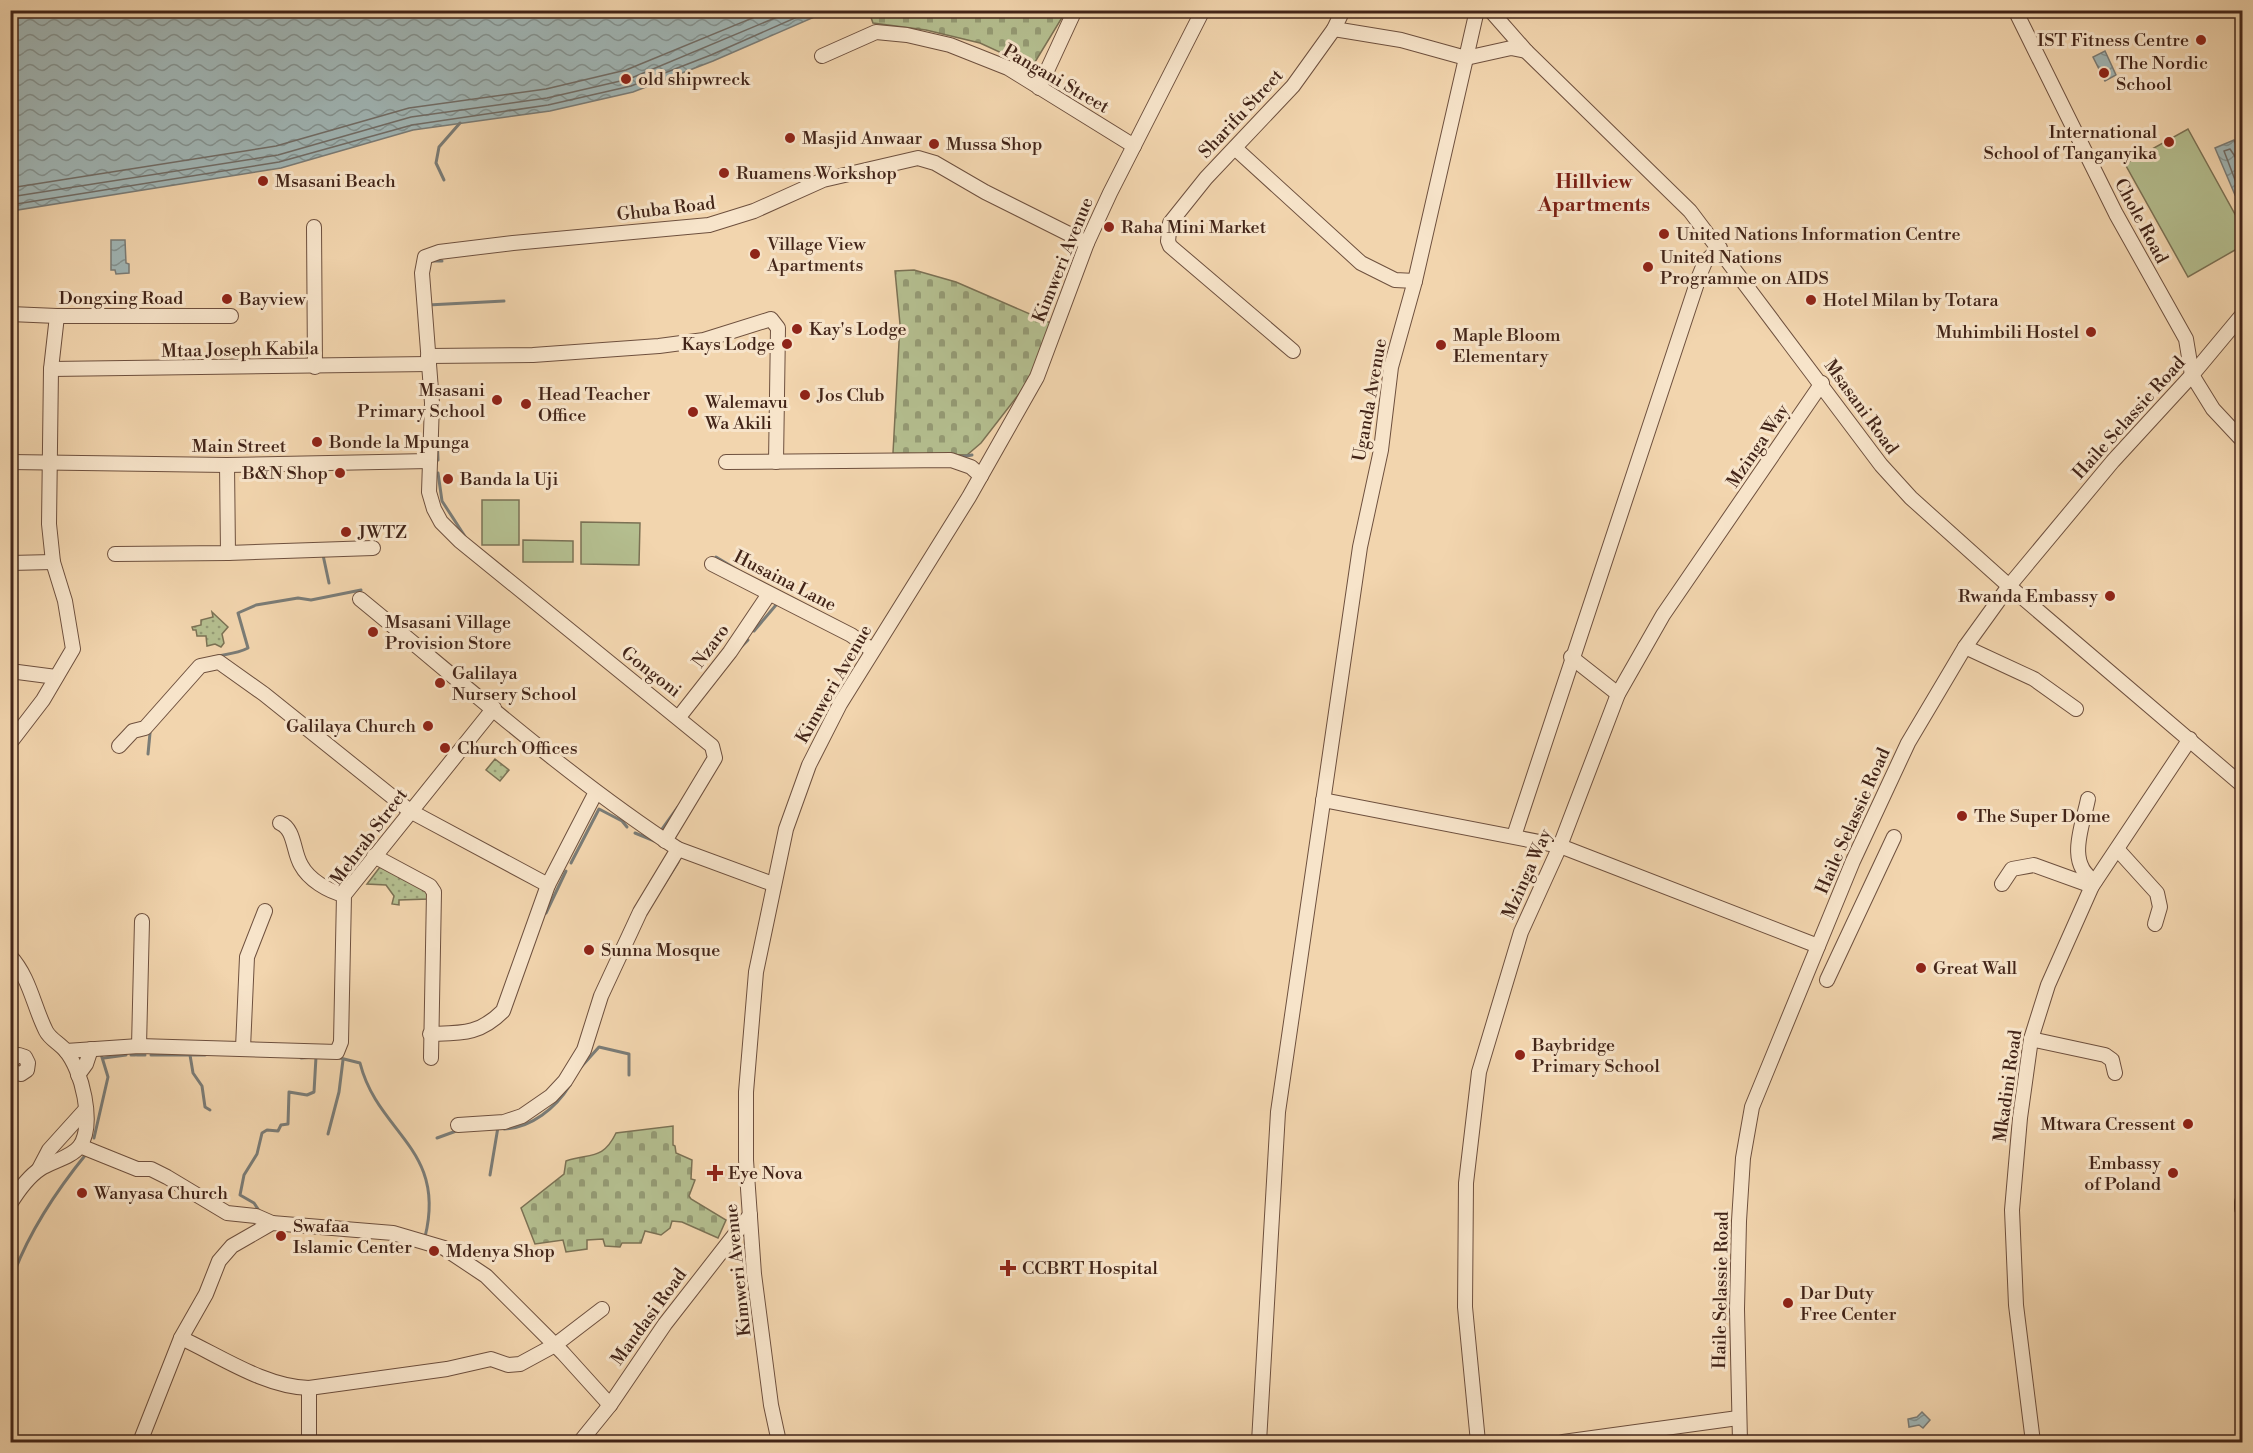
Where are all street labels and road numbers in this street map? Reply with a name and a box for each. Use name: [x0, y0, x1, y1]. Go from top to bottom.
street label: Pangani Street: [999, 39, 1114, 119]
street label: Sharifu Street: [1194, 64, 1289, 163]
street label: Chole Road: [2109, 175, 2173, 268]
street label: Ghuba Road: [615, 191, 717, 226]
street label: Kimweri Avenue: [1027, 194, 1099, 326]
street label: Dongxing Road: [59, 287, 184, 310]
street label: Mtaa Joseph Kabila: [161, 337, 320, 363]
street label: Uganda Avenue: [1348, 337, 1392, 463]
street label: Haile Selassie Road: [2068, 351, 2191, 484]
street label: Msasani Road: [1819, 355, 1904, 460]
street label: Mzinga Way: [1722, 399, 1795, 492]
street label: Main Street: [192, 435, 287, 458]
street label: Husaina Lane: [730, 545, 840, 617]
street label: Nzaro: [687, 619, 735, 673]
street label: Kimweri Avenue: [791, 621, 877, 747]
street label: Gongoni: [616, 641, 686, 703]
street label: Haile Selassie Road: [1810, 744, 1896, 898]
street label: Mehrab Street: [325, 784, 413, 890]
street label: Mzinga Way: [1497, 825, 1557, 923]
street label: Mkadini Road: [1989, 1028, 2027, 1144]
street label: Kimweri Avenue: [720, 1203, 756, 1337]
street label: Haile Selassie Road: [1708, 1210, 1734, 1369]
street label: Mandasi Road: [606, 1263, 692, 1370]

